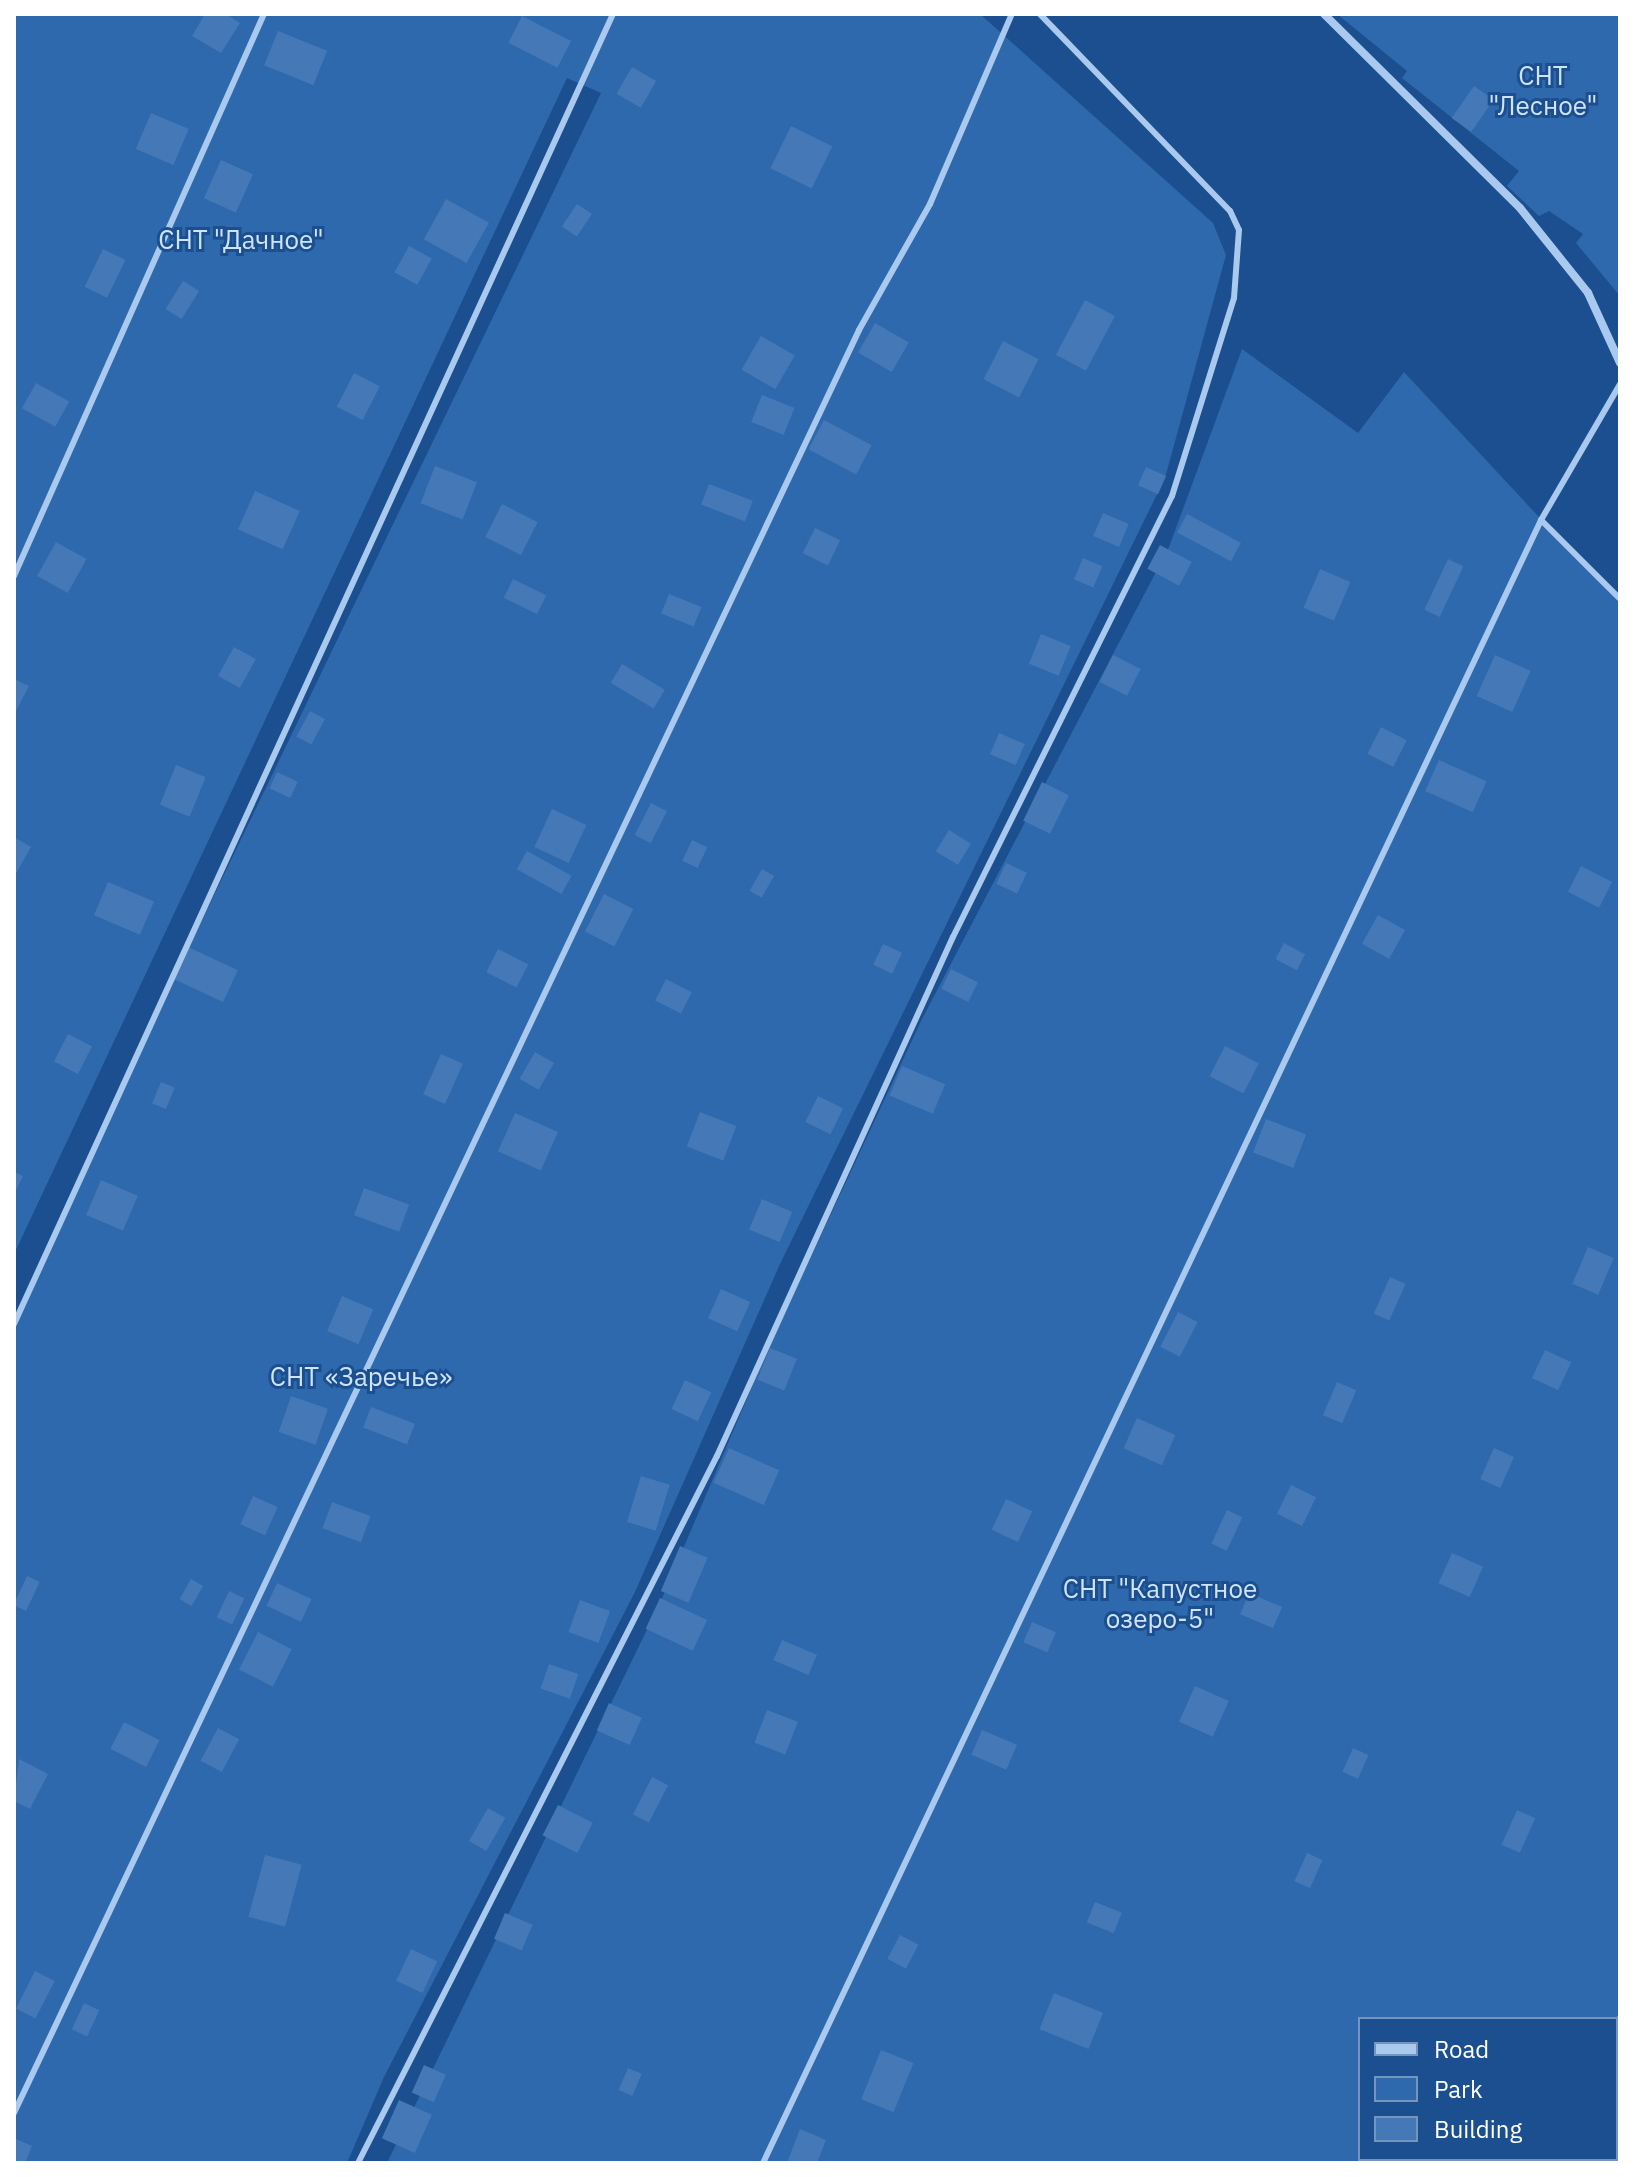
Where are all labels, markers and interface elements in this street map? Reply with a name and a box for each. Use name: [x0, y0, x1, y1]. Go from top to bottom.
park label: СНТ "Лесное": [1489, 60, 1597, 122]
park label: СНТ "Дачное": [158, 224, 324, 256]
park label: СНТ «Заречье»: [270, 1361, 452, 1393]
park label: СНТ "Капустное озеро-5": [1063, 1573, 1257, 1634]
legend: [1358, 2017, 1618, 2161]
text: Road: [1434, 2033, 1489, 2065]
text: Park: [1434, 2073, 1483, 2105]
text: Building: [1434, 2113, 1522, 2145]

